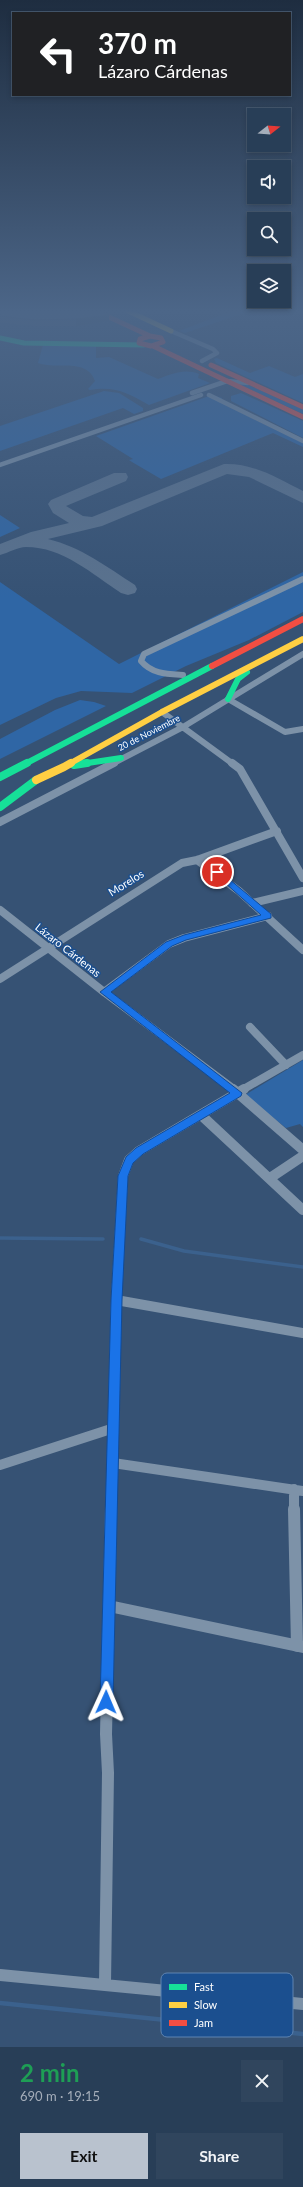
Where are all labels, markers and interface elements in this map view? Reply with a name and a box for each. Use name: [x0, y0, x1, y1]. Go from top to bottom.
text: 370 m: [98, 26, 177, 60]
icon: left: [32, 28, 84, 80]
text: Lázaro Cárdenas: [98, 60, 228, 82]
north arrow: [247, 108, 291, 152]
map controls: [247, 108, 291, 308]
button: sound: [247, 160, 291, 204]
button: search: [247, 212, 291, 256]
button: layers: [247, 264, 291, 308]
street label: 20 de Noviembre: [116, 712, 182, 753]
pin: [200, 855, 234, 889]
icon: arrive: [206, 861, 228, 883]
street label: Morelos: [106, 866, 146, 899]
street label: Lázaro Cárdenas: [33, 920, 104, 979]
position arrow: [85, 1681, 127, 1723]
legend: [161, 1973, 293, 2037]
text: Fast: [194, 1980, 214, 1993]
text: Slow: [194, 1998, 218, 2011]
text: Jam: [194, 2016, 213, 2029]
text: 2 min: [20, 2058, 80, 2087]
button: close: [241, 2060, 283, 2102]
text: 690 m · 19:15: [20, 2088, 100, 2104]
button: Exit: [20, 2133, 148, 2179]
button: Share: [156, 2133, 283, 2179]

